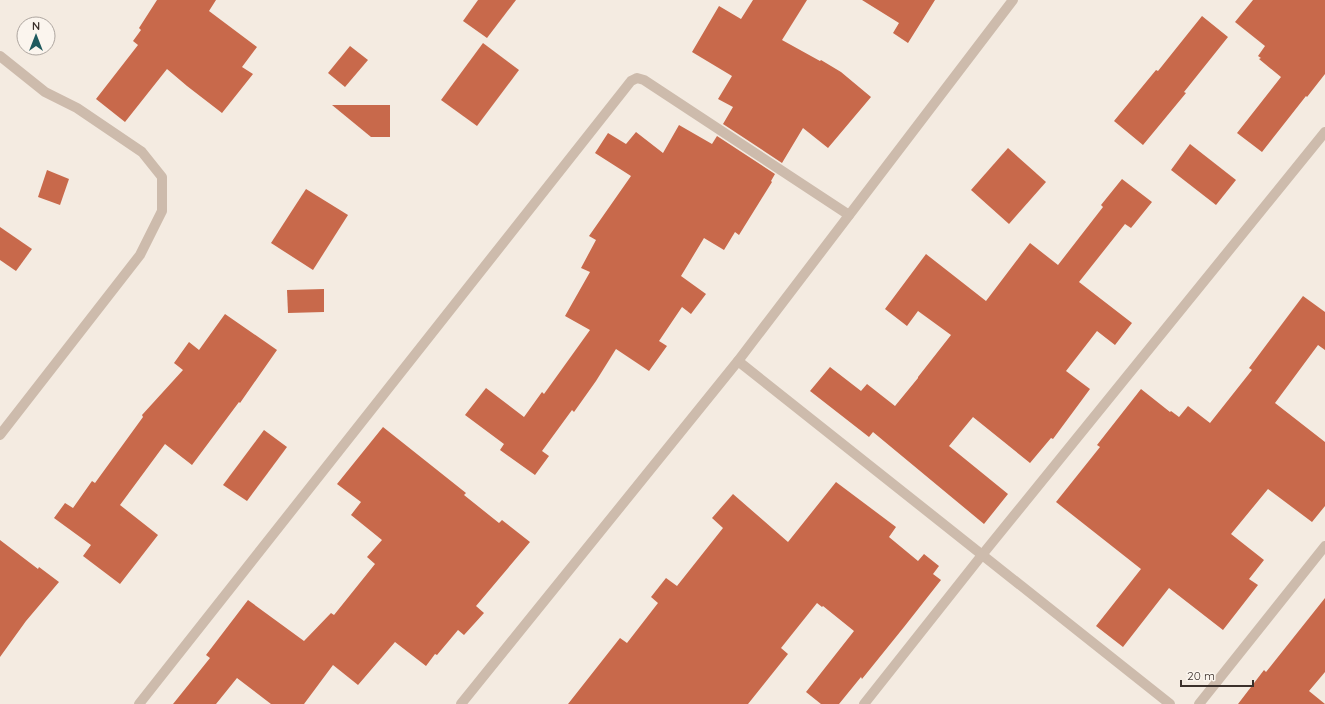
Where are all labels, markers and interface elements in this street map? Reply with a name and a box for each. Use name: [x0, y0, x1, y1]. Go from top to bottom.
north arrow: [16, 16, 56, 56]
text: N: [32, 19, 40, 33]
scale bar: [1181, 662, 1253, 688]
text: 20 m: [1187, 668, 1215, 683]

